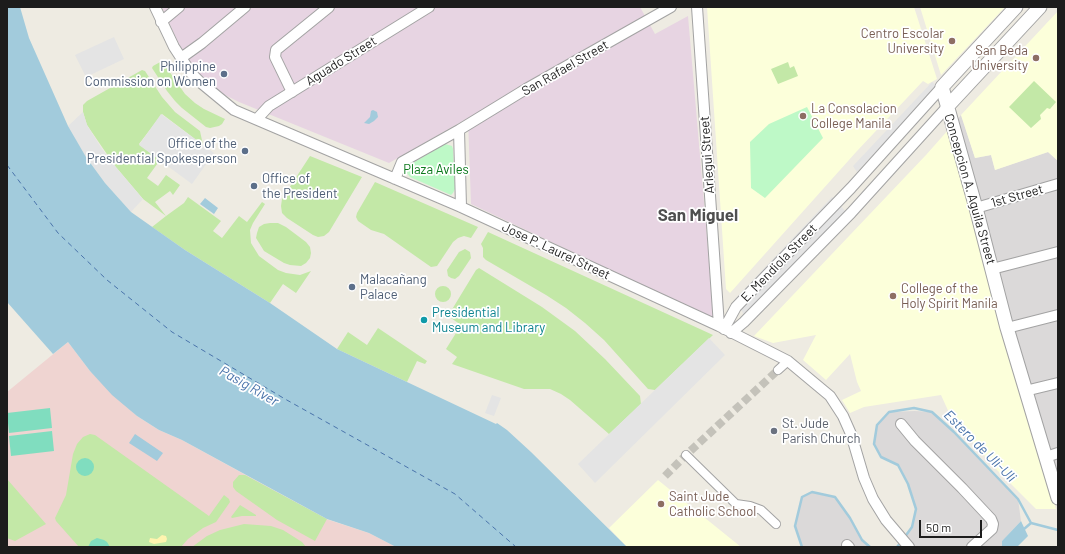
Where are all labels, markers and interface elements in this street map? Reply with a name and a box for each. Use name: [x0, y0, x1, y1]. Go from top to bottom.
place label: Centro Escolar University: [861, 26, 944, 57]
street label: Aguado Street: [303, 33, 379, 89]
marker: Centro Escolar University: [947, 36, 957, 46]
street label: San Rafael Street: [519, 37, 611, 99]
place label: San Beda University: [971, 43, 1028, 74]
marker: San Beda University: [1031, 53, 1041, 63]
place label: Philippine Commission on Women: [85, 59, 216, 90]
marker: Philippine Commission on Women: [219, 69, 229, 79]
place label: La Consolacion College Manila: [811, 101, 897, 132]
marker: La Consolacion College Manila: [798, 111, 808, 121]
street label: Concepcion A. Aguila Street: [941, 112, 999, 266]
street label: Arlegui Street: [697, 116, 717, 194]
place label: Office of the Presidential Spokesperson: [87, 136, 237, 167]
marker: Office of the Presidential Spokesperson: [240, 146, 250, 156]
park label: Plaza Aviles: [403, 162, 469, 178]
place label: Office of the President: [262, 171, 338, 202]
marker: Office of the President: [249, 181, 259, 191]
street label: 1st Street: [989, 181, 1045, 211]
district label: San Miguel: [658, 205, 738, 225]
street label: Jose P. Laurel Street: [499, 219, 613, 283]
street label: E. Mendiola Street: [738, 221, 820, 305]
place label: Malacañang Palace: [360, 272, 427, 303]
place label: College of the Holy Spirit Manila: [901, 281, 998, 312]
marker: Malacañang Palace: [347, 282, 357, 292]
marker: College of the Holy Spirit Manila: [888, 291, 898, 301]
place label: Presidential Museum and Library: [432, 305, 545, 336]
marker: Presidential Museum and Library: [419, 315, 429, 325]
water label: Pasig River: [216, 362, 282, 410]
water label: Estero de Uli-Uli: [940, 406, 1020, 486]
place label: St. Jude Parish Church: [782, 416, 861, 447]
marker: St. Jude Parish Church: [769, 426, 779, 436]
place label: Saint Jude Catholic School: [669, 489, 756, 520]
marker: Saint Jude Catholic School: [656, 499, 666, 509]
scale bar: [921, 512, 984, 538]
text: 50 m: [926, 520, 951, 534]

